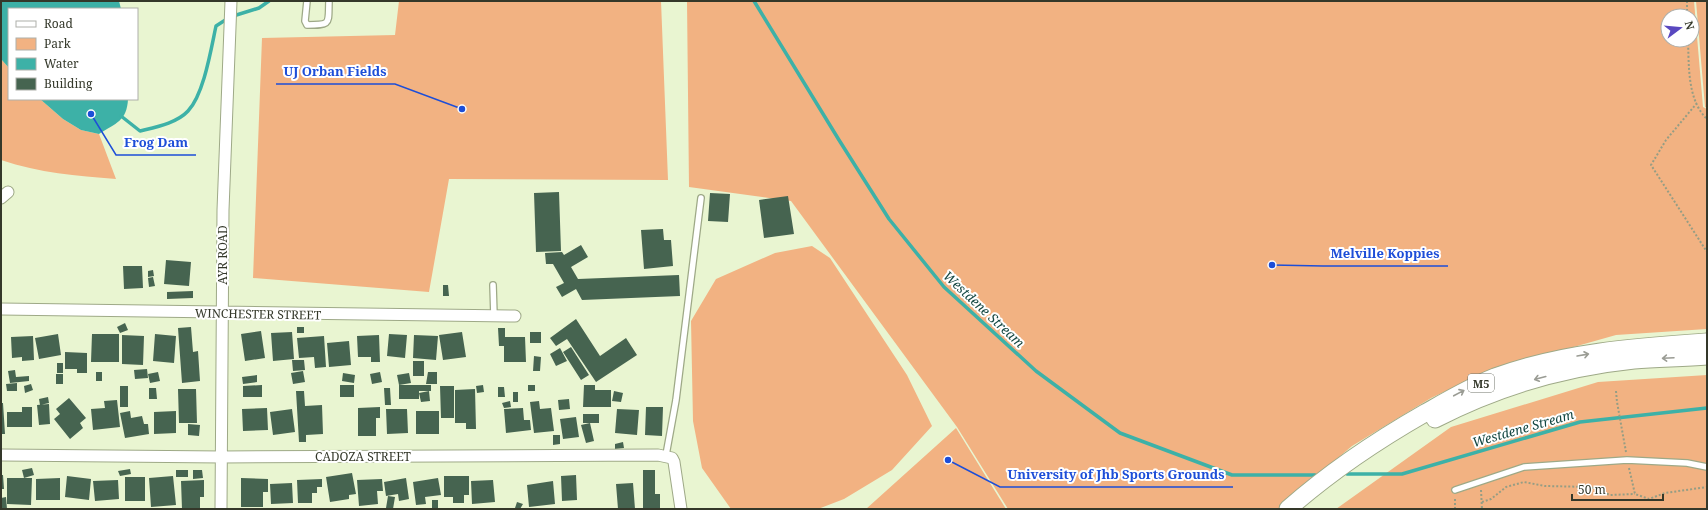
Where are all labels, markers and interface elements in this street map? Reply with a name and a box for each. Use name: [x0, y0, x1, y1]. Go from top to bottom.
legend: [8, 8, 138, 100]
north arrow: [1660, 8, 1700, 48]
text: Road: [44, 15, 74, 32]
text: N: [1682, 19, 1699, 32]
text: Park: [44, 35, 72, 52]
text: Water: [44, 55, 79, 72]
callout: UJ Orban Fields: [276, 59, 395, 84]
text: UJ Orban Fields: [284, 62, 386, 80]
text: Building: [44, 75, 93, 92]
callout: Frog Dam: [116, 130, 196, 155]
text: Frog Dam: [124, 133, 188, 151]
street label: AYR ROAD: [214, 225, 231, 285]
callout: Melville Koppies: [1323, 241, 1448, 266]
text: Melville Koppies: [1330, 244, 1440, 262]
water label: Westdene Stream: [940, 267, 1029, 352]
street label: WINCHESTER STREET: [195, 304, 322, 324]
one-way arrow: [1576, 351, 1589, 359]
one-way arrow: [1662, 355, 1675, 362]
road number: M5: [1468, 374, 1494, 392]
one-way arrow: [1534, 375, 1547, 382]
one-way arrow: [1453, 389, 1465, 397]
water label: Westdene Stream: [1470, 405, 1576, 451]
street label: CADOZA STREET: [315, 448, 412, 465]
callout: University of Jhb Sports Grounds: [1000, 462, 1233, 487]
text: University of Jhb Sports Grounds: [1008, 465, 1224, 483]
scale bar: [1572, 476, 1663, 502]
text: 50 m: [1578, 481, 1606, 498]

